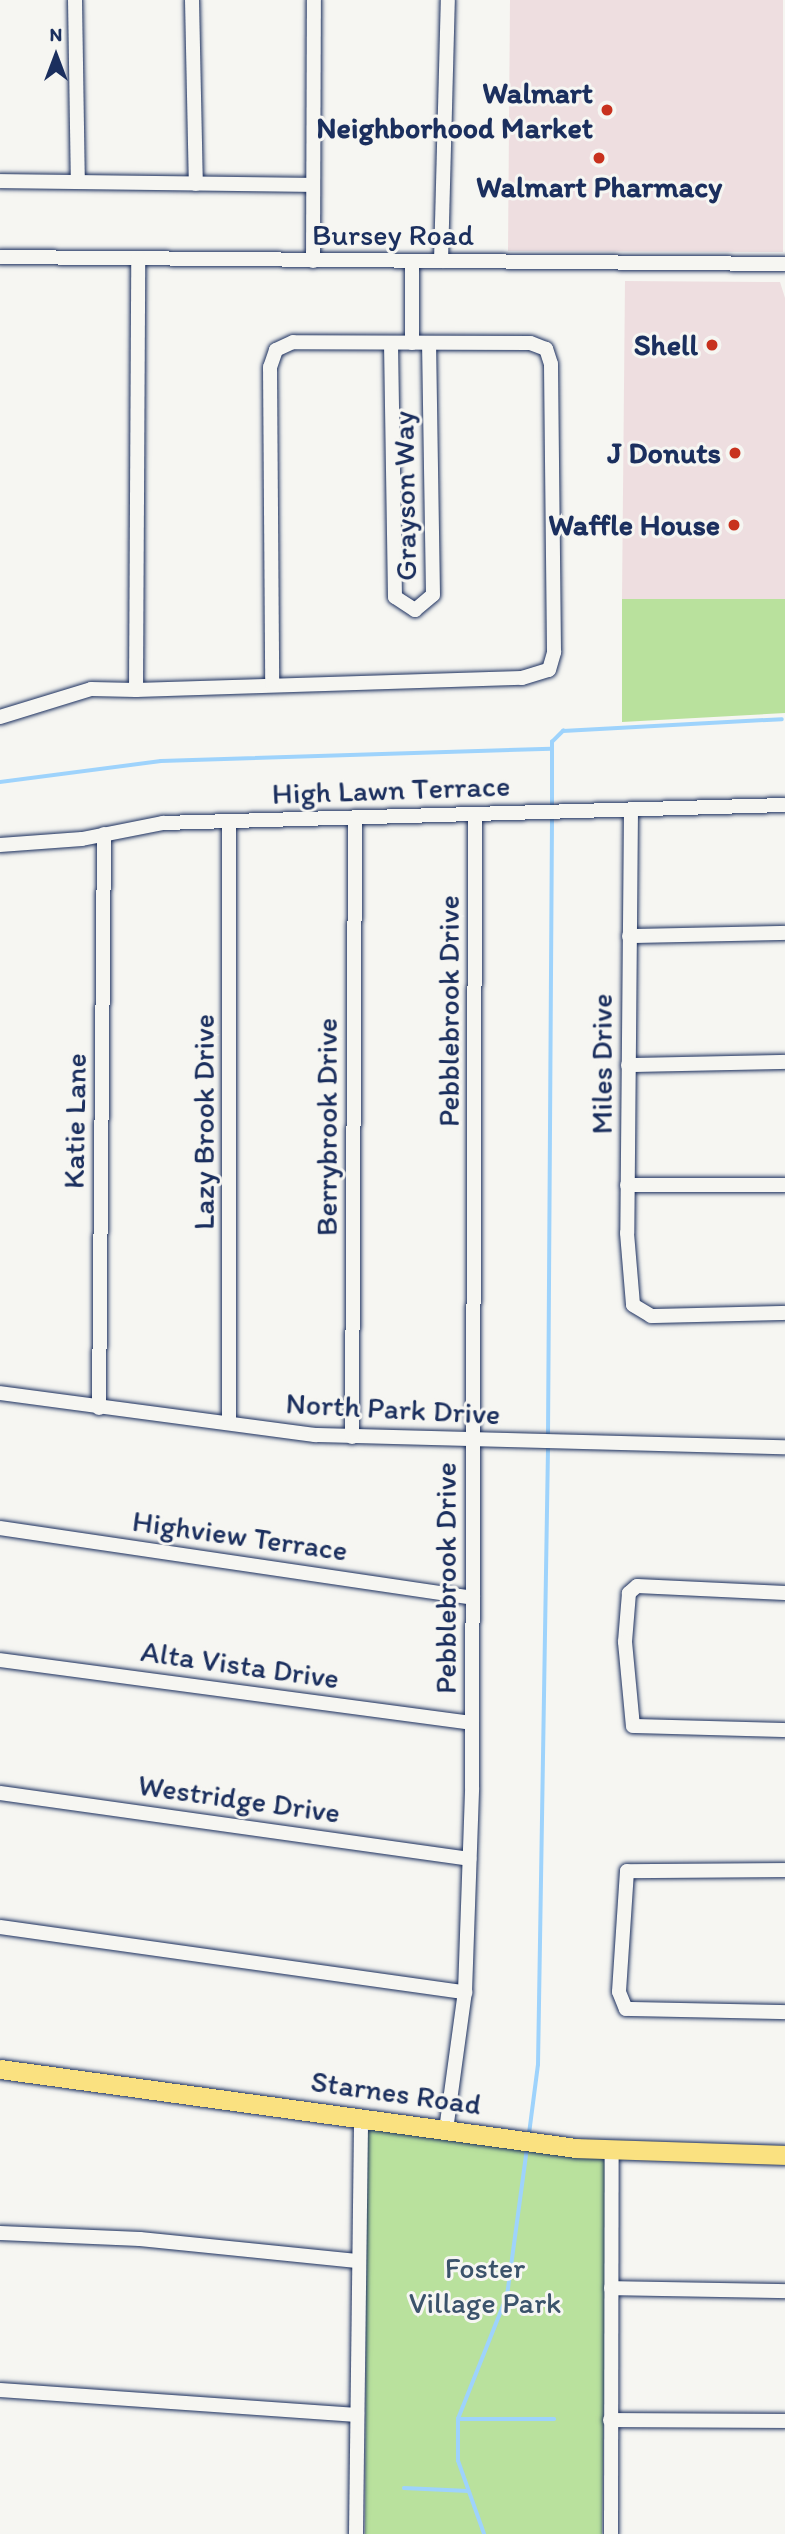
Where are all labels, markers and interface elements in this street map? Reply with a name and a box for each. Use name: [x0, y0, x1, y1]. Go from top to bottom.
north arrow: [21, 21, 91, 91]
text: N: [50, 23, 62, 46]
place label: Walmart Neighborhood Market: [316, 75, 593, 146]
marker: Walmart Neighborhood Market: [599, 102, 615, 118]
marker: Walmart Pharmacy: [591, 150, 607, 166]
place label: Walmart Pharmacy: [476, 169, 722, 205]
street label: Bursey Road: [312, 217, 474, 253]
place label: Shell: [634, 327, 698, 363]
marker: Shell: [704, 337, 720, 353]
street label: Grayson Way: [386, 411, 424, 581]
place label: J Donuts: [606, 435, 721, 471]
marker: J Donuts: [727, 445, 743, 461]
place label: Waffle House: [548, 507, 720, 543]
marker: Waffle House: [726, 517, 742, 533]
street label: High Lawn Terrace: [273, 768, 509, 812]
street label: Pebblebrook Drive: [431, 895, 467, 1127]
street label: Miles Drive: [584, 993, 620, 1135]
street label: Lazy Brook Drive: [186, 1013, 222, 1231]
street label: Berrybrook Drive: [309, 1018, 345, 1236]
street label: Katie Lane: [56, 1052, 94, 1190]
street label: North Park Drive: [285, 1385, 501, 1433]
street label: Pebblebrook Drive: [428, 1462, 464, 1694]
street label: Highview Terrace: [130, 1503, 350, 1569]
street label: Alta Vista Drive: [138, 1633, 342, 1697]
street label: Westridge Drive: [136, 1767, 342, 1831]
street label: Starnes Road: [309, 2063, 483, 2123]
park label: Foster Village Park: [409, 2250, 561, 2320]

